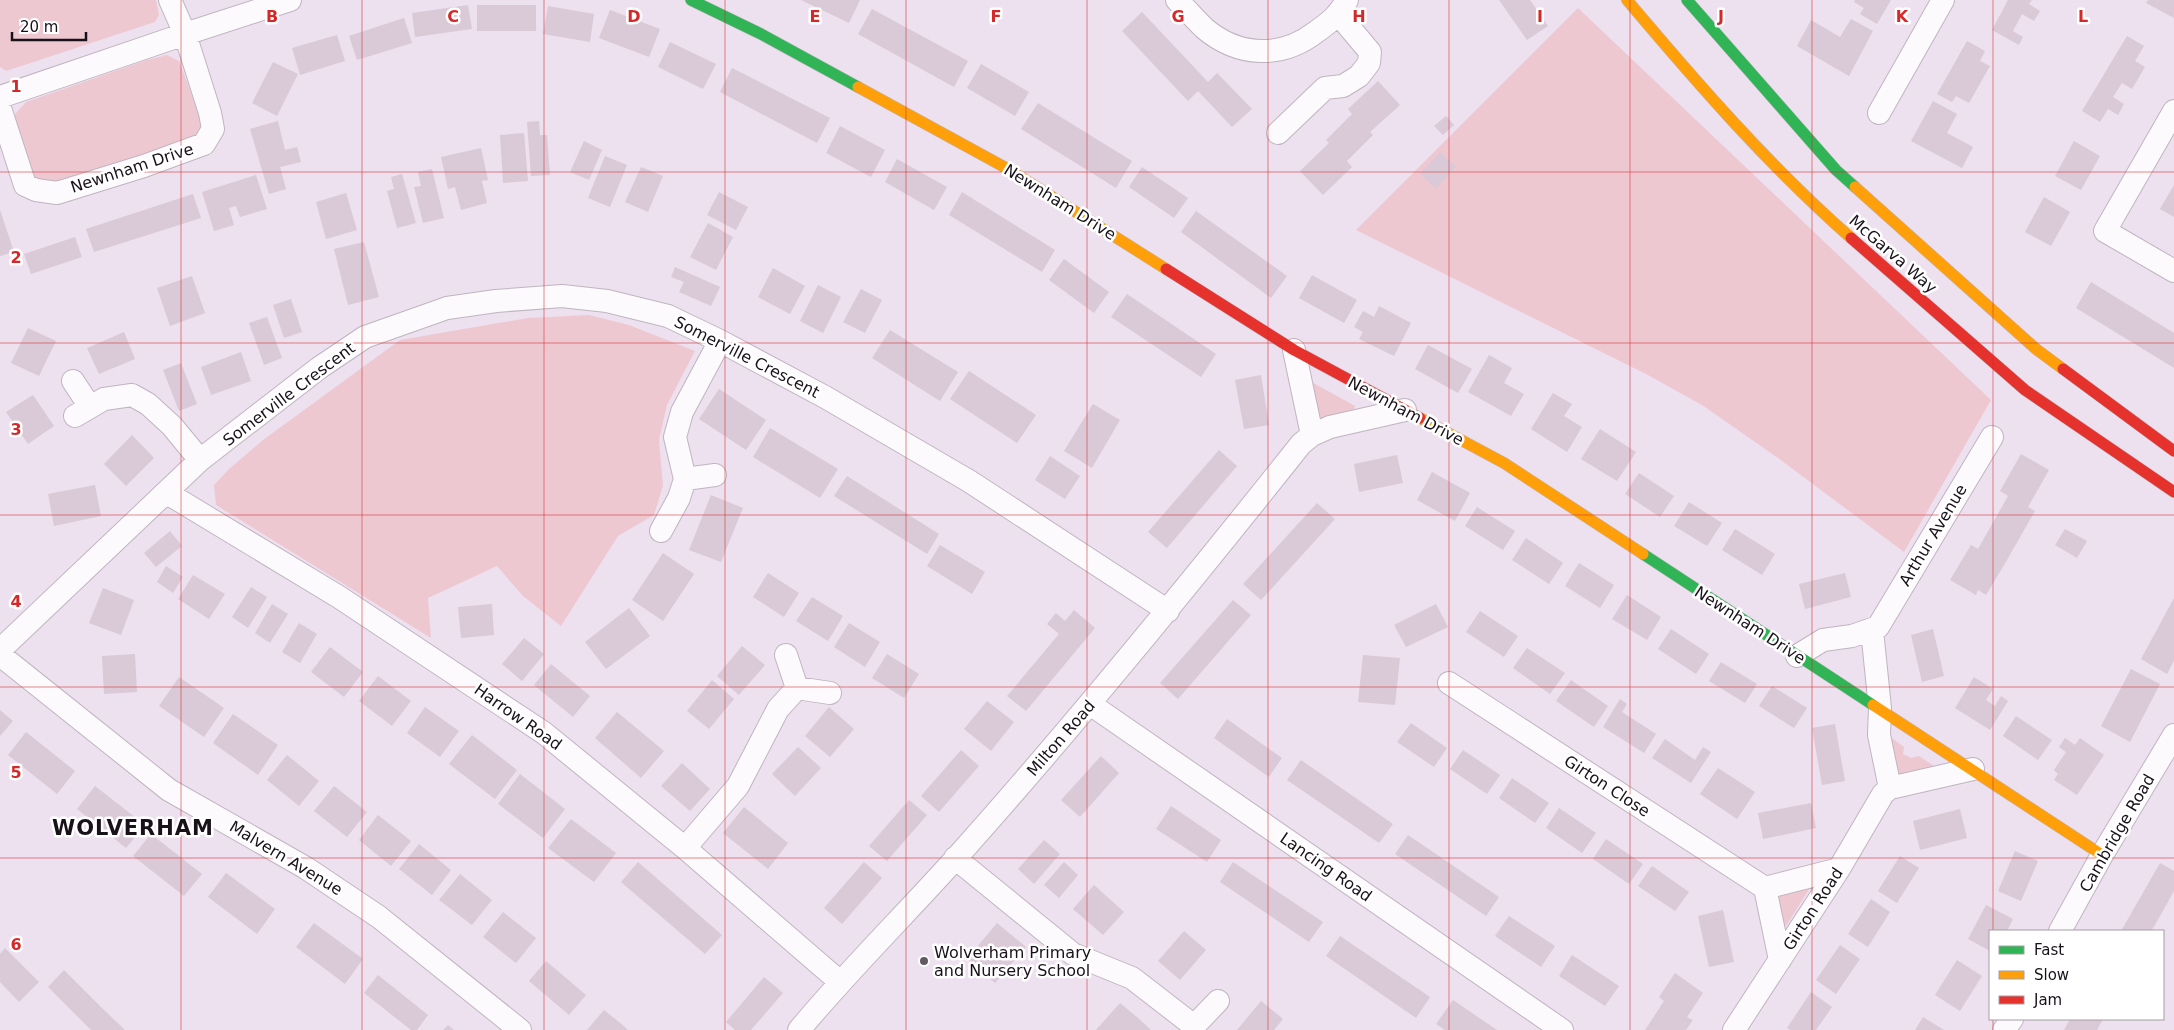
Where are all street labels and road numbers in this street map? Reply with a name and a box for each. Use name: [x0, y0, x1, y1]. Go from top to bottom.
street label: Newnham Drive: [68, 139, 196, 197]
street label: Newnham Drive: [1001, 160, 1119, 244]
street label: McGarva Way: [1845, 211, 1941, 297]
street label: Somerville Crescent: [671, 312, 823, 402]
street label: Somerville Crescent: [219, 338, 359, 450]
street label: Newnham Drive: [1345, 372, 1467, 450]
street label: Arthur Avenue: [1895, 481, 1971, 589]
street label: Newnham Drive: [1691, 582, 1809, 668]
street label: Harrow Road: [471, 680, 565, 754]
street label: Milton Road: [1023, 696, 1099, 780]
street label: Girton Close: [1561, 751, 1653, 821]
street label: Cambridge Road: [2075, 771, 2159, 895]
street label: Malvern Avenue: [226, 817, 346, 899]
street label: Lancing Road: [1276, 828, 1376, 906]
street label: Girton Road: [1779, 864, 1847, 954]

